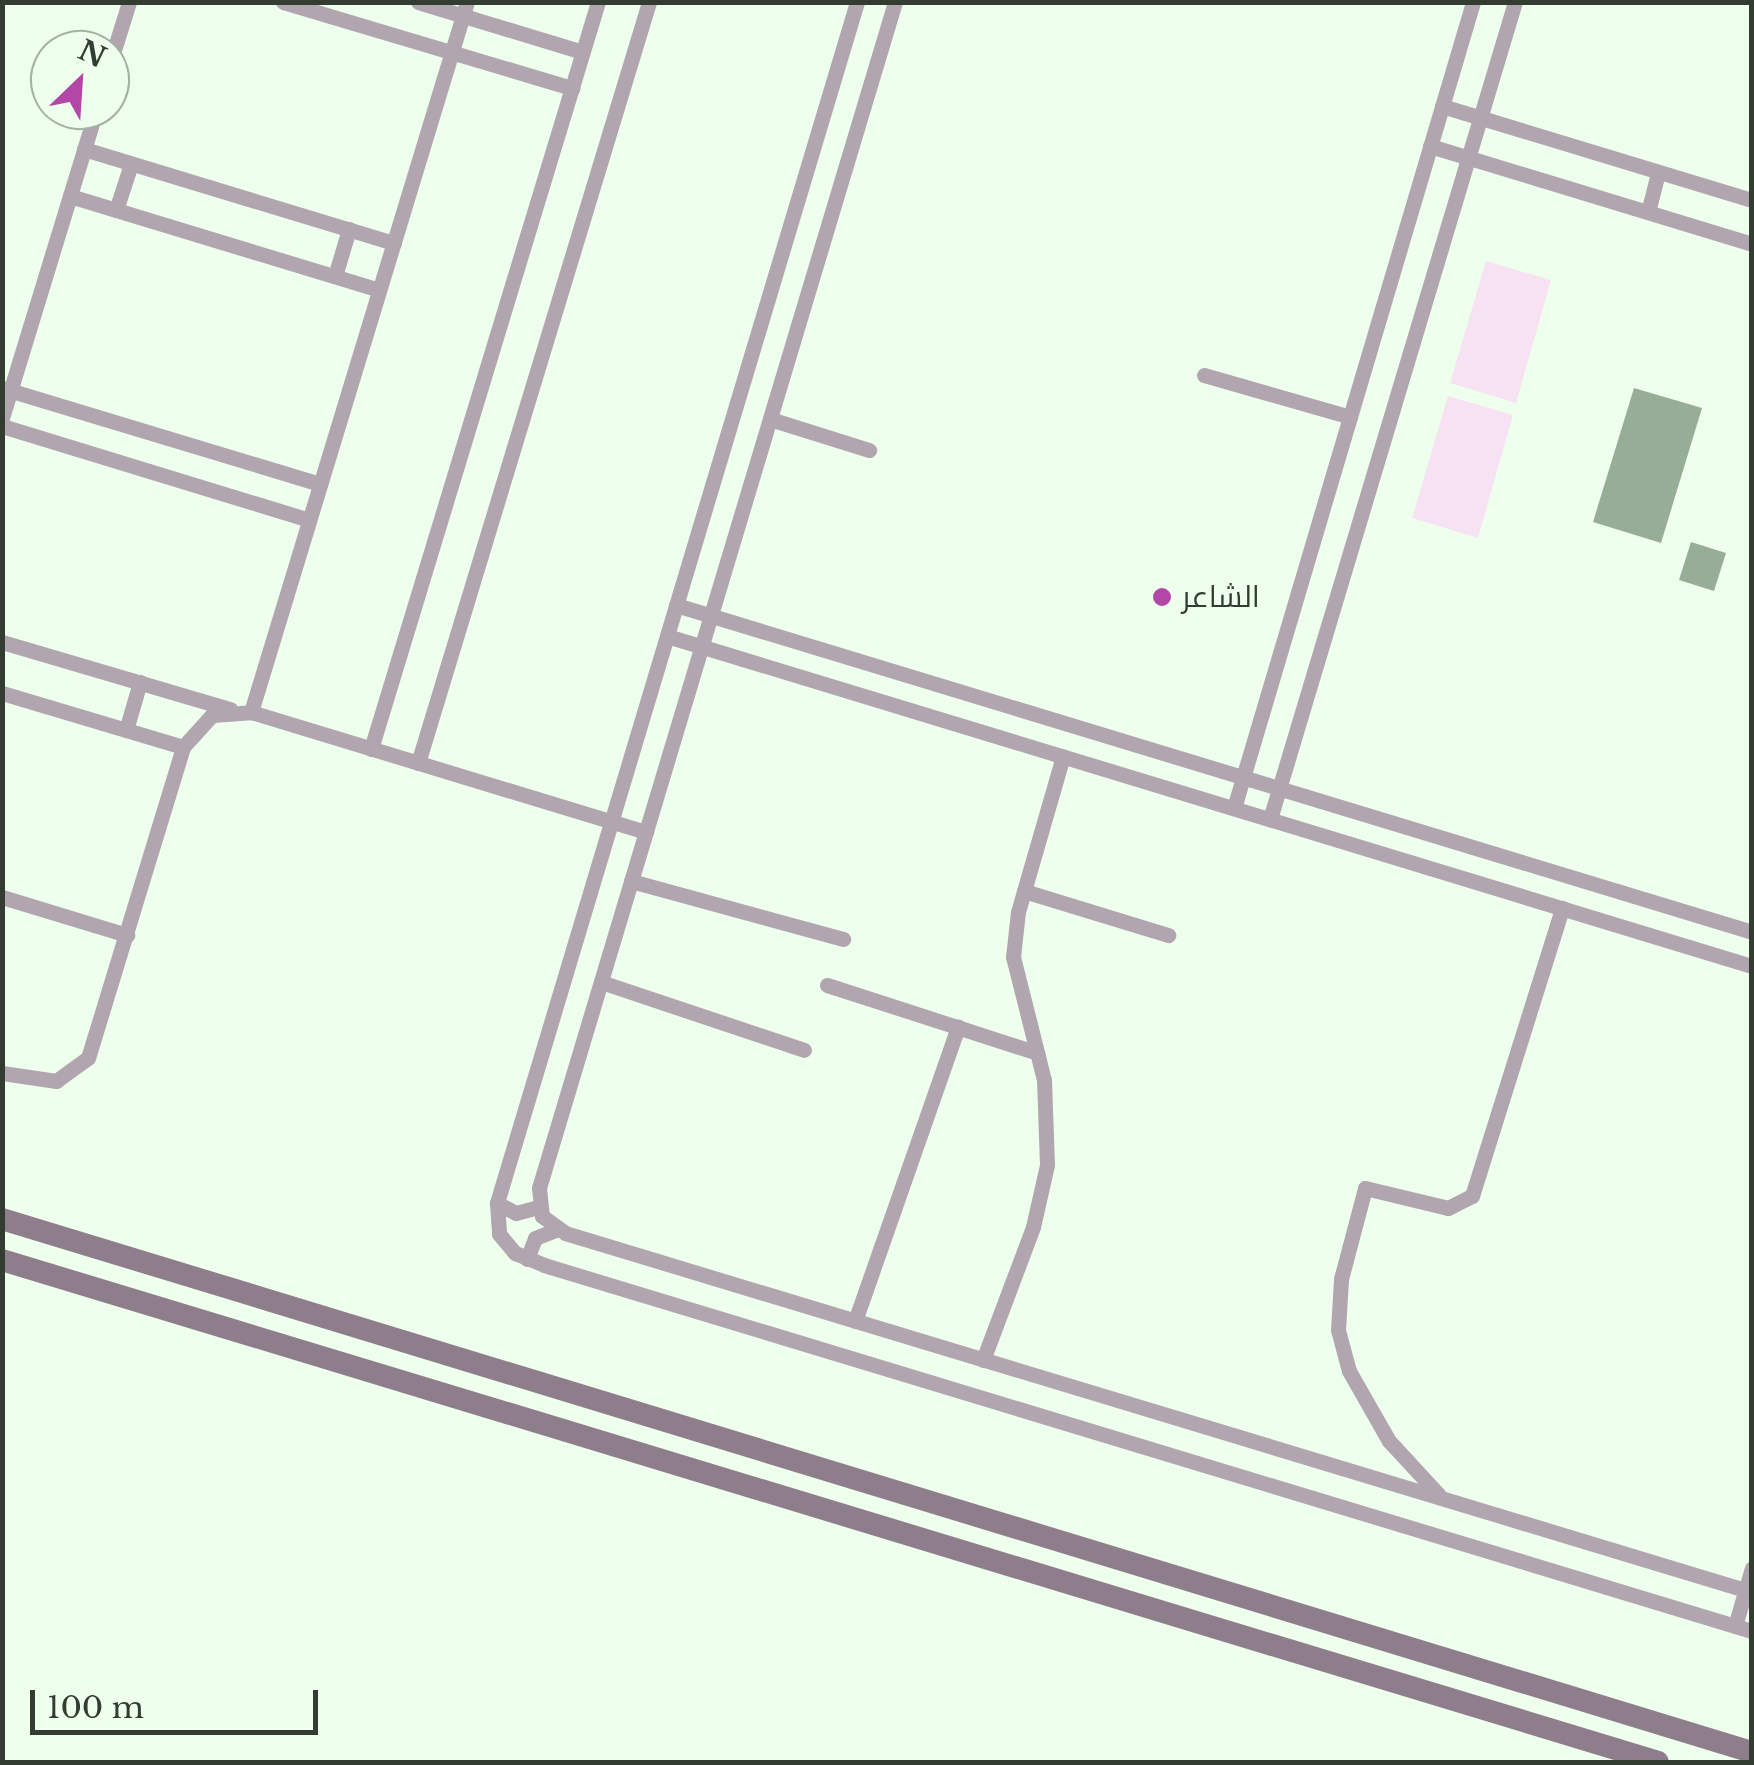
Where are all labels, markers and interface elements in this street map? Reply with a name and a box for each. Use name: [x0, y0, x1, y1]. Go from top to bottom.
north arrow: [30, 30, 130, 130]
text: N: [73, 33, 111, 76]
place label: الشاعر: [1182, 579, 1260, 615]
marker: الشاعر: [1151, 586, 1173, 608]
scale bar: [35, 1670, 322, 1732]
text: 100 m: [47, 1689, 144, 1726]

